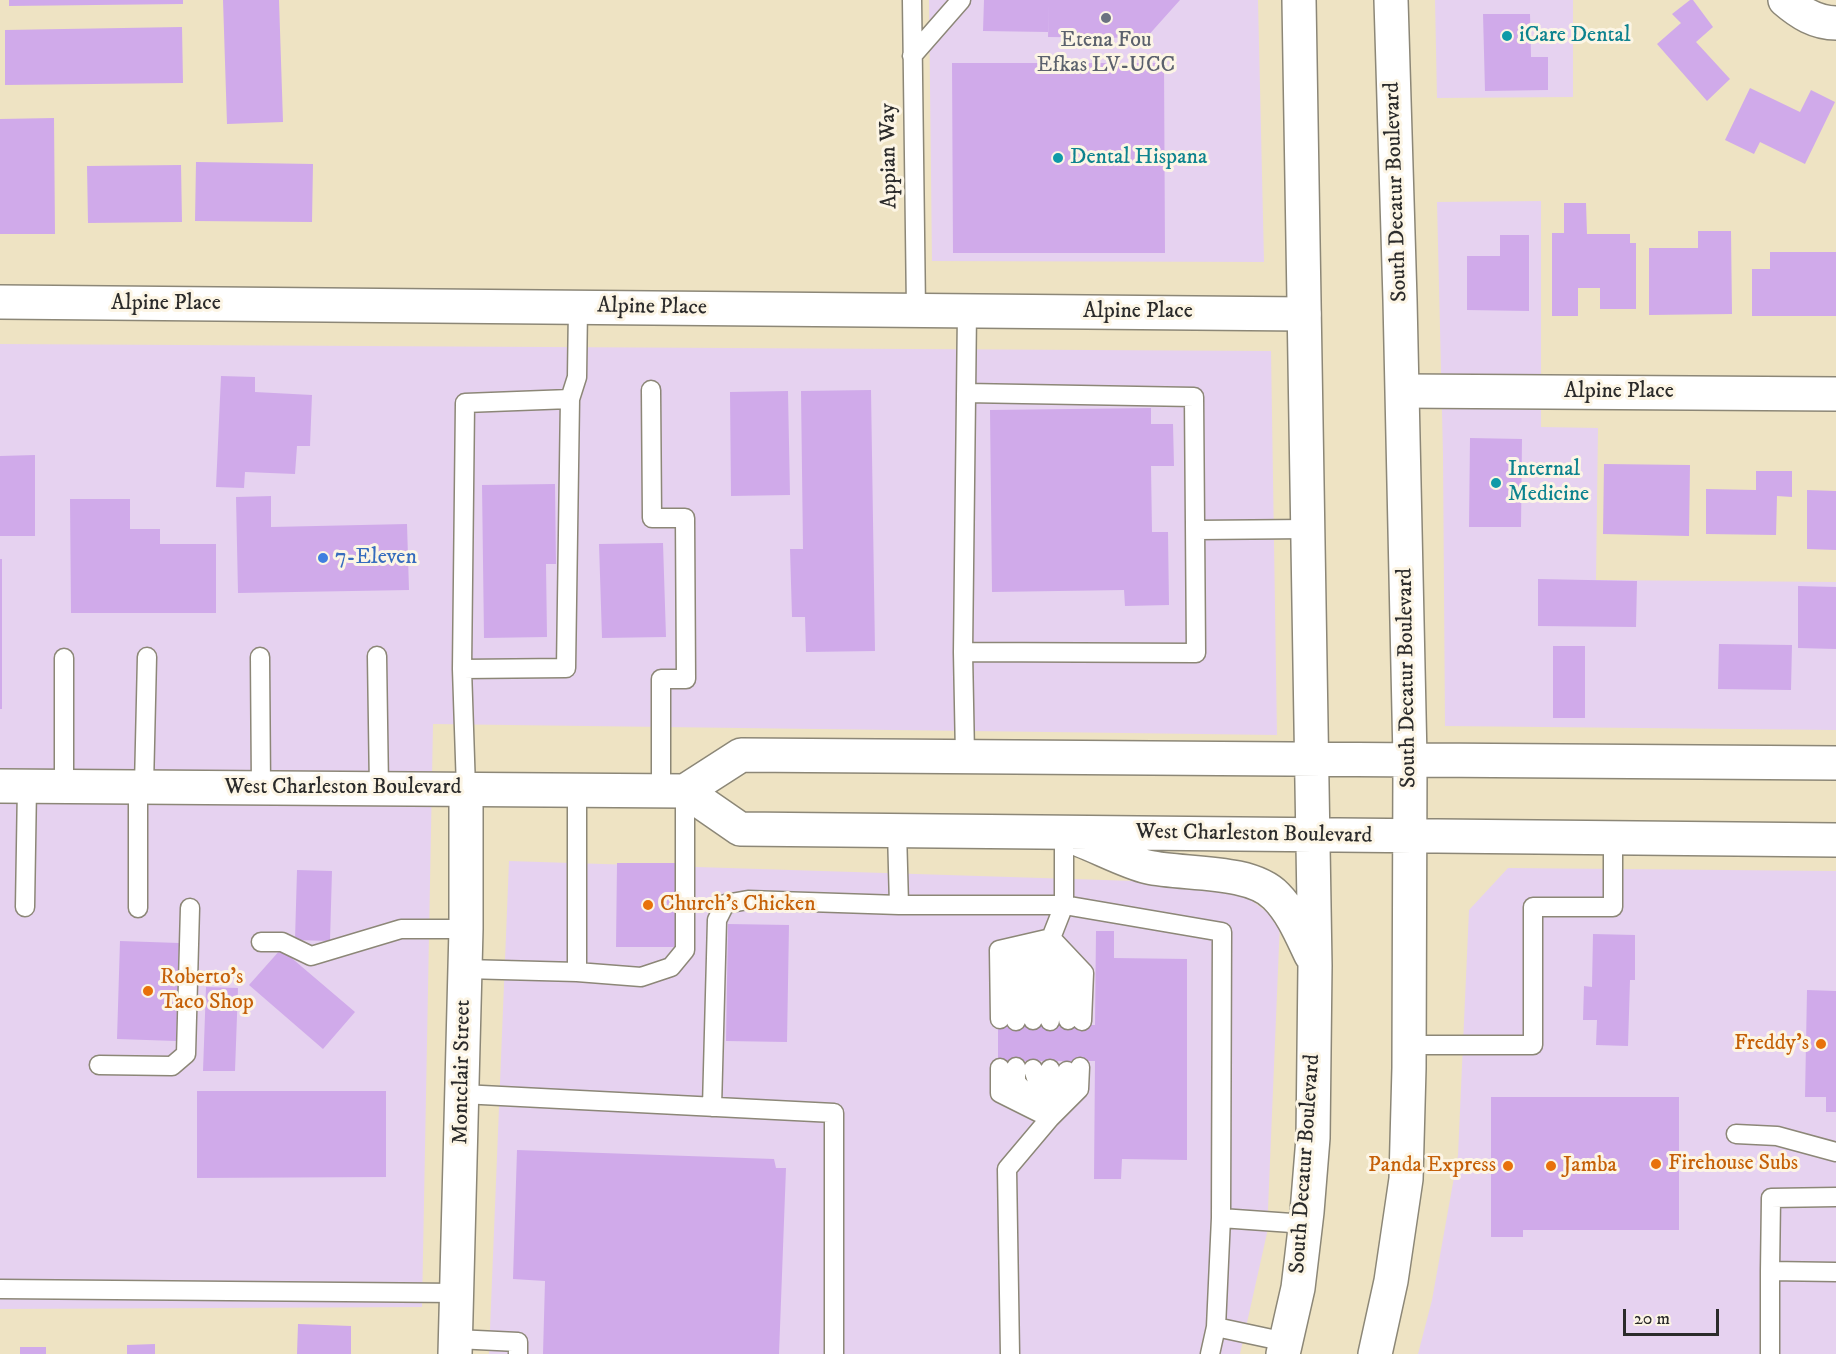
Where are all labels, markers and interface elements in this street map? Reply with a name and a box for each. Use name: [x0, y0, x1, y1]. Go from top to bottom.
marker: Etena Fou Efkas LV-UCC: [1099, 11, 1113, 25]
place label: iCare Dental: [1519, 23, 1631, 49]
place label: Etena Fou Efkas LV-UCC: [1037, 28, 1175, 80]
marker: iCare Dental: [1500, 29, 1514, 43]
street label: South Decatur Boulevard: [1380, 82, 1414, 302]
street label: Appian Way: [876, 103, 904, 209]
place label: Dental Hispana: [1070, 145, 1207, 171]
marker: Dental Hispana: [1051, 151, 1065, 165]
street label: Alpine Place: [111, 291, 221, 317]
street label: Alpine Place: [597, 294, 707, 322]
street label: Alpine Place: [1083, 299, 1193, 325]
street label: Alpine Place: [1564, 379, 1674, 405]
place label: Internal Medicine: [1508, 457, 1589, 508]
marker: Internal Medicine: [1489, 476, 1503, 490]
place label: 7-Eleven: [335, 545, 417, 571]
marker: 7-Eleven: [316, 551, 330, 565]
street label: South Decatur Boulevard: [1393, 568, 1423, 788]
street label: West Charleston Boulevard: [225, 775, 461, 801]
street label: West Charleston Boulevard: [1135, 820, 1373, 850]
place label: Church's Chicken: [660, 892, 816, 918]
marker: Church's Chicken: [641, 898, 655, 912]
place label: Roberto's Taco Shop: [160, 965, 254, 1016]
marker: Roberto's Taco Shop: [141, 984, 155, 998]
street label: Montclair Street: [449, 999, 477, 1145]
place label: Freddy's: [1734, 1031, 1809, 1057]
marker: Freddy's: [1814, 1037, 1828, 1051]
street label: South Decatur Boulevard: [1285, 1053, 1327, 1275]
place label: Firehouse Subs: [1668, 1151, 1798, 1177]
place label: Panda Express: [1368, 1153, 1496, 1179]
place label: Jamba: [1563, 1153, 1617, 1179]
marker: Firehouse Subs: [1649, 1157, 1663, 1171]
marker: Panda Express: [1501, 1159, 1515, 1173]
marker: Jamba: [1544, 1159, 1558, 1173]
scale bar: [1626, 1297, 1722, 1335]
text: 20 m: [1634, 1308, 1670, 1330]

